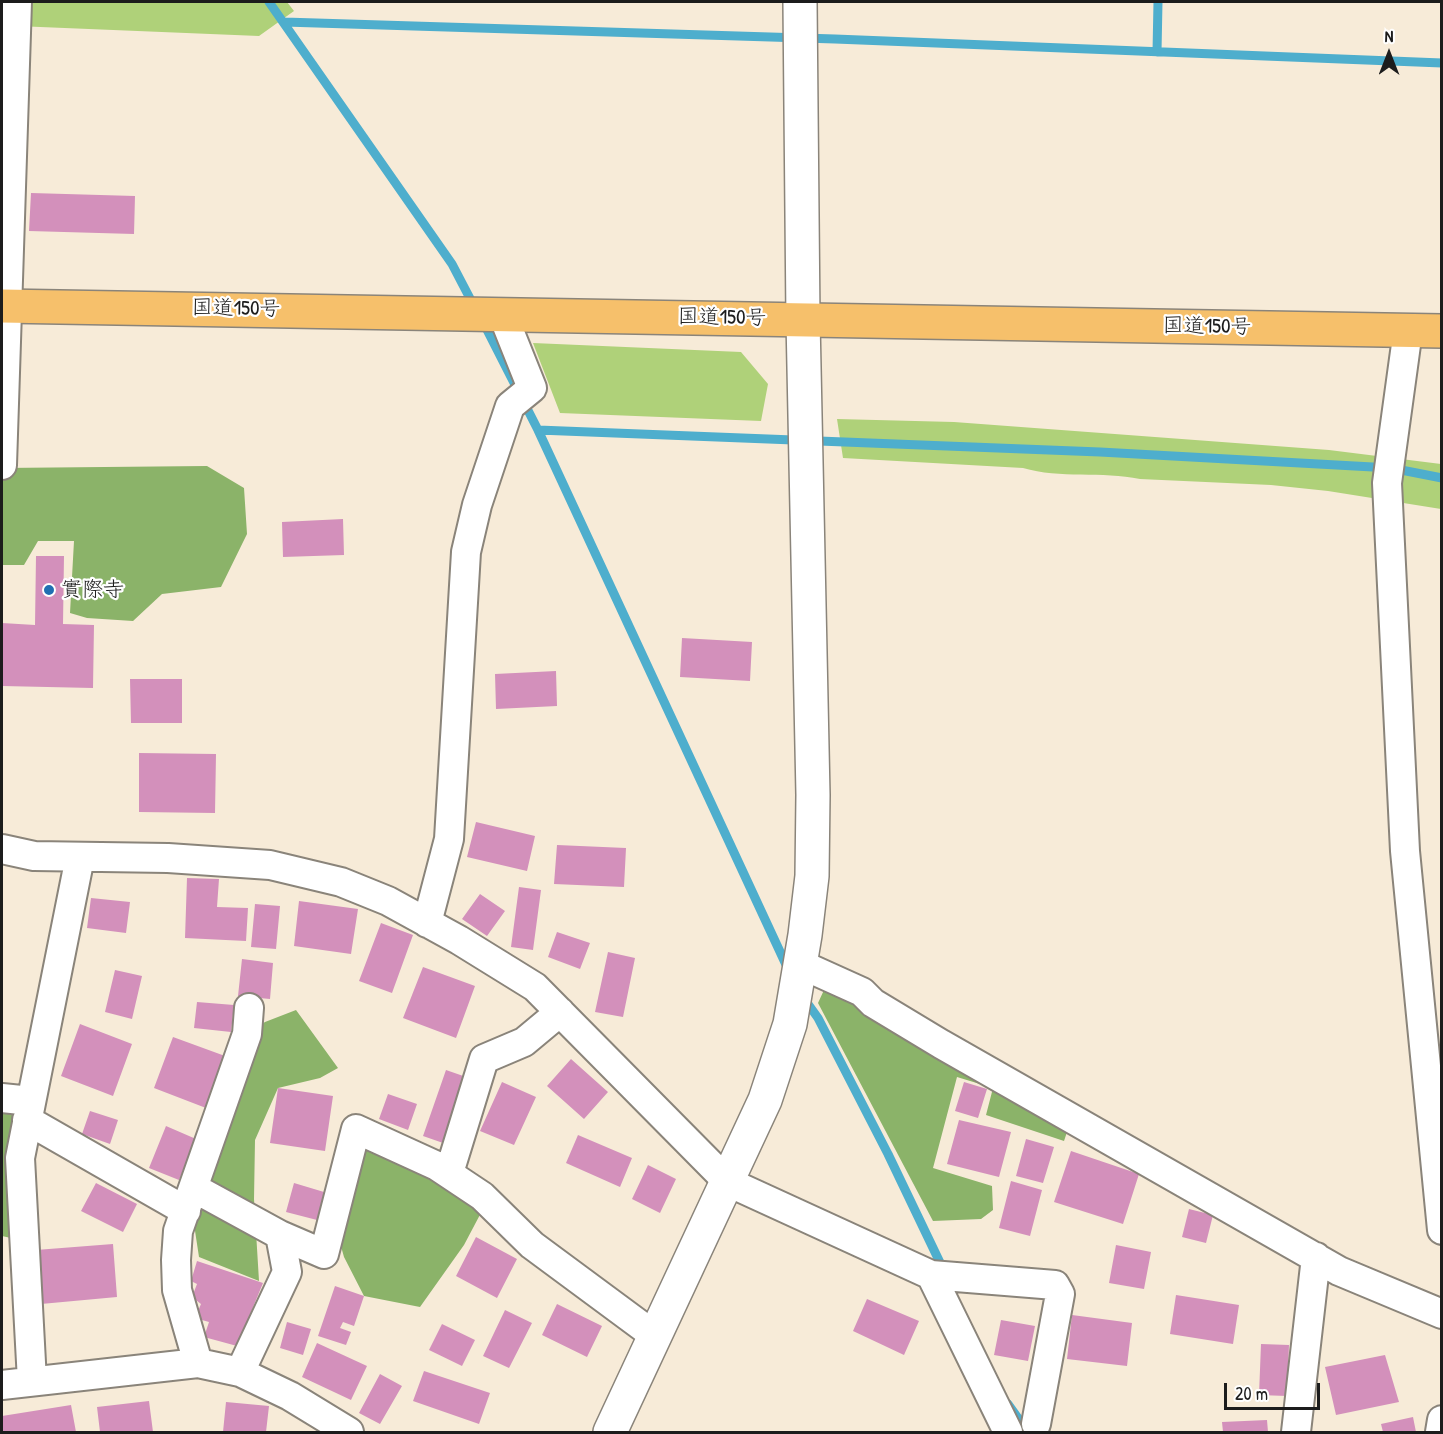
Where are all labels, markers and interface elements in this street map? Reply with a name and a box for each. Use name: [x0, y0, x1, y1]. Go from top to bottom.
north arrow: [1359, 24, 1419, 84]
text: N: [1385, 25, 1393, 47]
street label: 国道150号: [191, 296, 281, 322]
street label: 国道150号: [677, 305, 767, 331]
street label: 国道150号: [1162, 314, 1252, 340]
place label: 實際寺: [61, 577, 124, 603]
marker: 實際寺: [42, 583, 56, 597]
scale bar: [1227, 1371, 1323, 1409]
text: 20 m: [1235, 1381, 1268, 1406]

